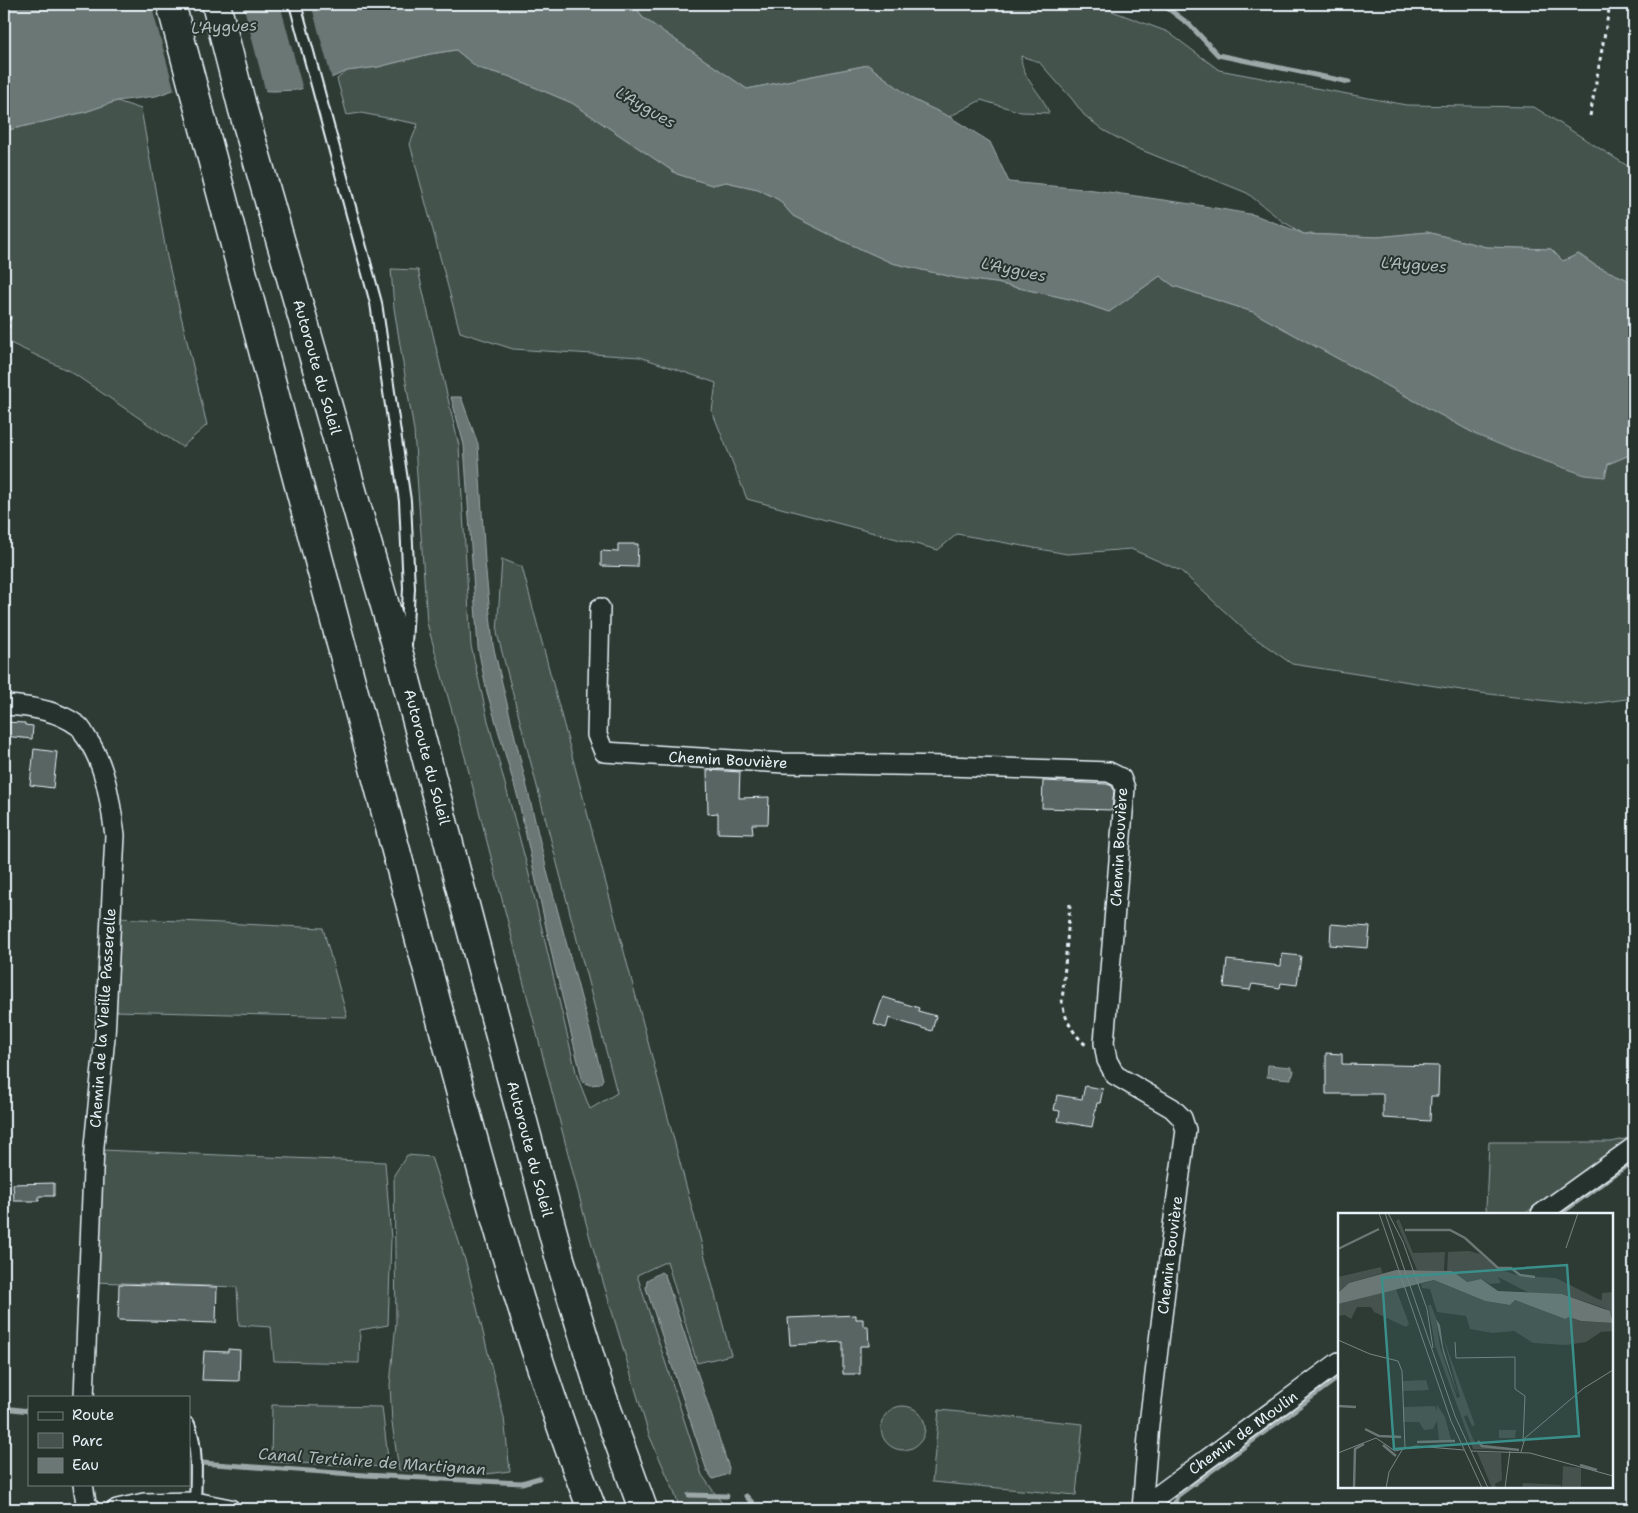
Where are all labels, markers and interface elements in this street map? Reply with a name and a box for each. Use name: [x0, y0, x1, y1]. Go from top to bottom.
water label: L'Aygues: [190, 14, 258, 39]
water label: L'Aygues: [612, 82, 680, 133]
water label: L'Aygues: [979, 252, 1049, 287]
water label: L'Aygues: [1380, 252, 1448, 277]
street label: Autoroute du Soleil: [288, 297, 346, 437]
street label: Autoroute du Soleil: [399, 687, 455, 828]
street label: Chemin Bouvière: [668, 747, 788, 773]
street label: Chemin Bouvière: [1106, 787, 1132, 907]
street label: Chemin de la Vieille Passerelle: [85, 907, 121, 1129]
street label: Autoroute du Soleil: [502, 1079, 558, 1220]
street label: Chemin Bouvière: [1153, 1195, 1187, 1315]
inset map: [1338, 1213, 1613, 1488]
street label: Chemin de Moulin: [1184, 1387, 1302, 1479]
legend: [28, 1396, 190, 1486]
text: Route: [72, 1405, 114, 1425]
text: Parc: [72, 1431, 103, 1451]
water label: Canal Tertiaire de Martignan: [257, 1443, 487, 1480]
text: Eau: [72, 1455, 99, 1475]

